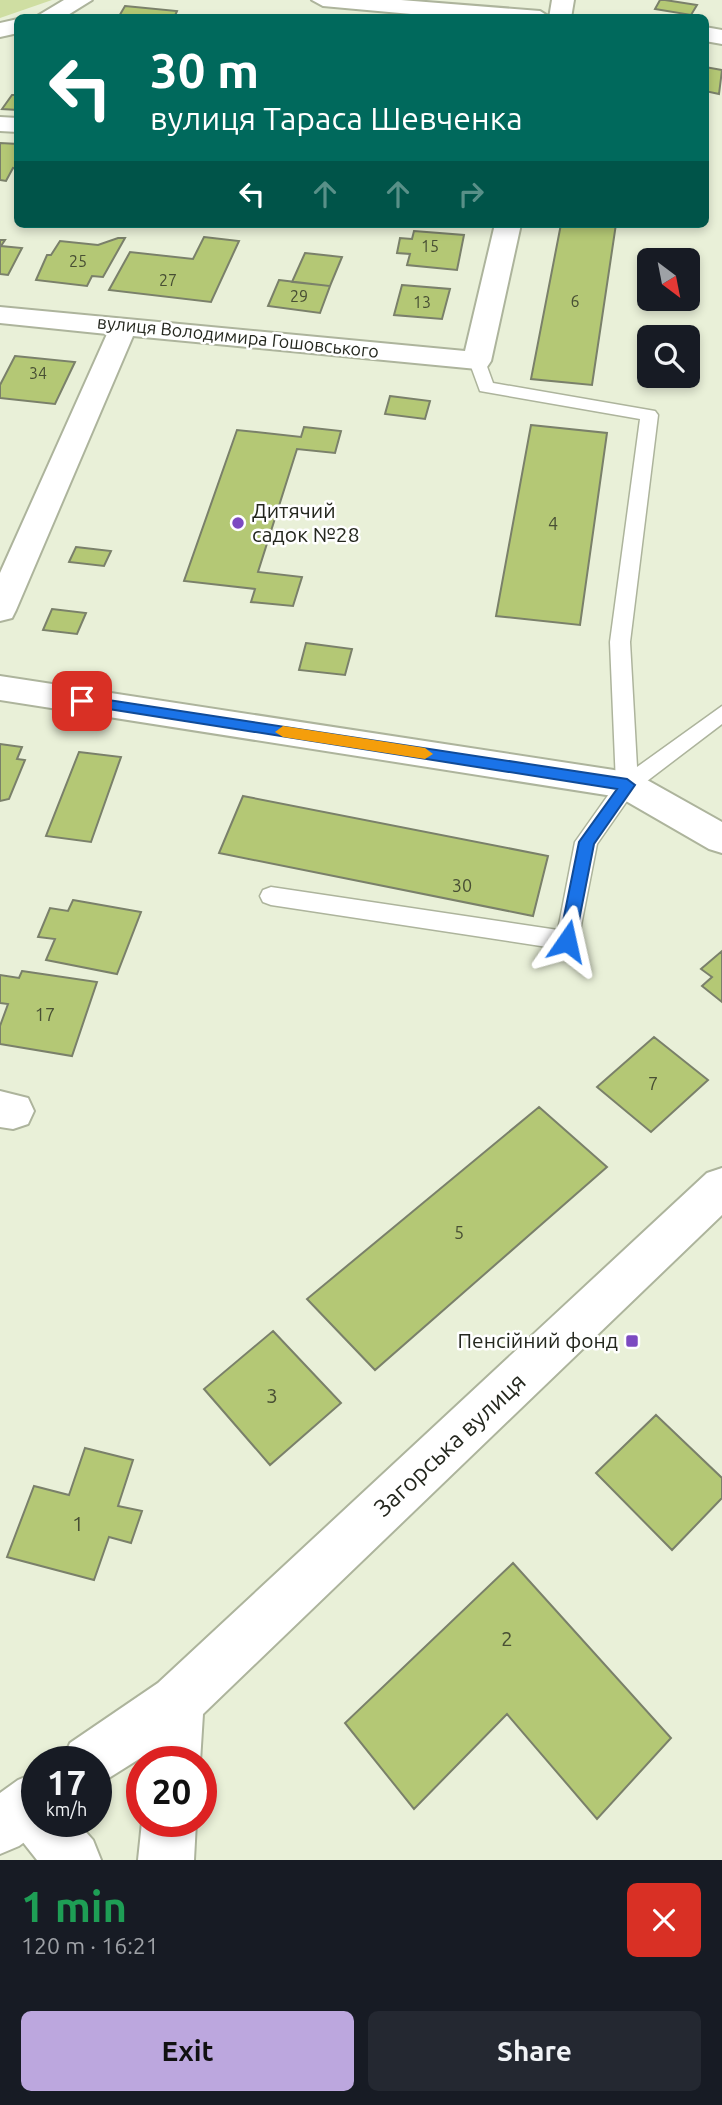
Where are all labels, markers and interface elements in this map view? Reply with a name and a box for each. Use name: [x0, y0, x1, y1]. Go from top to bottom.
icon: left: [35, 42, 126, 133]
text: 30 m: [150, 42, 259, 97]
text: вулиця Тараса Шевченка: [150, 100, 523, 136]
icon: left: [233, 175, 271, 213]
icon: ahead: [306, 175, 344, 213]
icon: ahead: [379, 175, 417, 213]
icon: right: [452, 175, 490, 213]
house number: 15: [421, 237, 439, 255]
north arrow: [637, 248, 700, 312]
map controls: [637, 248, 700, 388]
house number: 25: [69, 252, 87, 270]
house number: 27: [159, 271, 177, 289]
house number: 29: [290, 287, 308, 305]
house number: 6: [570, 292, 580, 310]
house number: 13: [413, 293, 431, 311]
street label: вулиця Володимира Гошовського: [96, 311, 380, 361]
button: search: [637, 325, 700, 388]
house number: 34: [29, 364, 47, 382]
place label: Дитячий садок №28: [252, 498, 360, 546]
house number: 4: [548, 513, 558, 533]
marker: Дитячий садок №28: [230, 515, 246, 531]
pin: [52, 671, 112, 731]
icon: arrive: [63, 682, 101, 720]
house number: 30: [452, 875, 472, 895]
position arrow: [530, 904, 604, 978]
house number: 17: [35, 1004, 55, 1024]
house number: 7: [648, 1073, 658, 1093]
house number: 5: [454, 1222, 464, 1242]
place label: Пенсійний фонд: [458, 1328, 618, 1352]
marker: Пенсійний фонд: [624, 1333, 640, 1349]
street label: Загорська вулиця: [368, 1368, 531, 1522]
house number: 3: [266, 1383, 278, 1407]
house number: 1: [72, 1511, 84, 1535]
house number: 2: [501, 1626, 513, 1650]
speed limit sign: 20: [126, 1746, 217, 1837]
text: 17: [47, 1762, 86, 1802]
text: km/h: [46, 1799, 87, 1819]
text: 1 min: [21, 1883, 127, 1930]
button: close: [627, 1883, 701, 1957]
text: 120 m · 16:21: [21, 1933, 159, 1958]
button: Exit: [21, 2011, 354, 2091]
button: Share: [368, 2011, 701, 2091]

